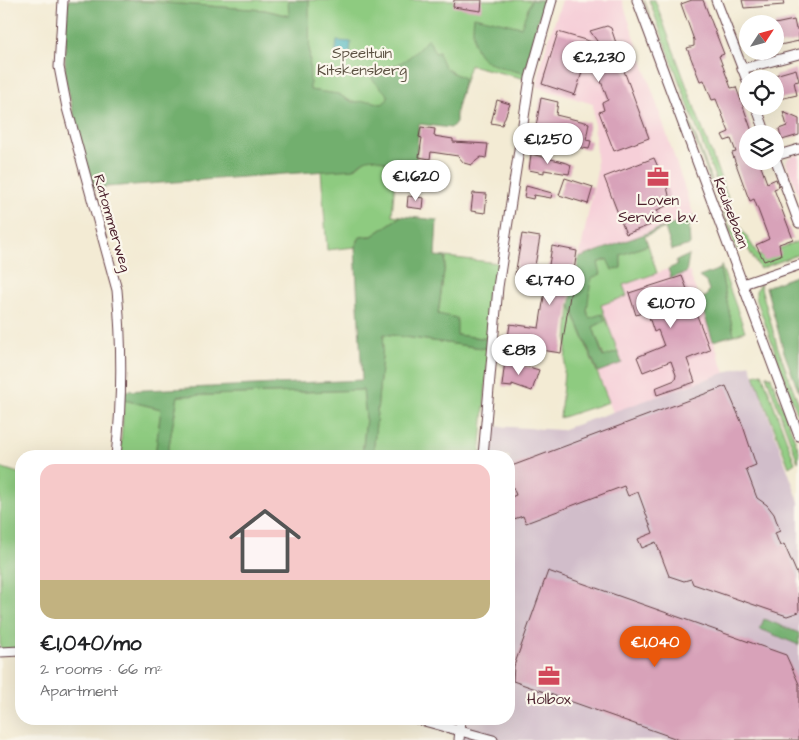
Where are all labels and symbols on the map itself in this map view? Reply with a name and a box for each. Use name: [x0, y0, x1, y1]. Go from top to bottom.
north arrow: [739, 15, 784, 60]
pin: €2,230: [558, 41, 640, 83]
park label: Speeltuin Kitskensberg: [317, 43, 407, 82]
pin: €1,250: [507, 122, 589, 165]
pin: €1,620: [375, 160, 457, 202]
office icon: Loven Service b.v.: [645, 164, 671, 190]
street label: Ratommerweg: [87, 172, 136, 275]
street label: Keulsebaan: [708, 175, 754, 252]
place label: Loven Service b.v.: [618, 190, 698, 228]
pin: €1,740: [509, 264, 591, 306]
pin: €1,070: [630, 286, 712, 329]
pin: €813: [489, 334, 549, 376]
pin: €1,040: [614, 626, 696, 668]
office icon: Holbox: [536, 663, 562, 689]
place label: Holbox: [527, 689, 572, 710]

